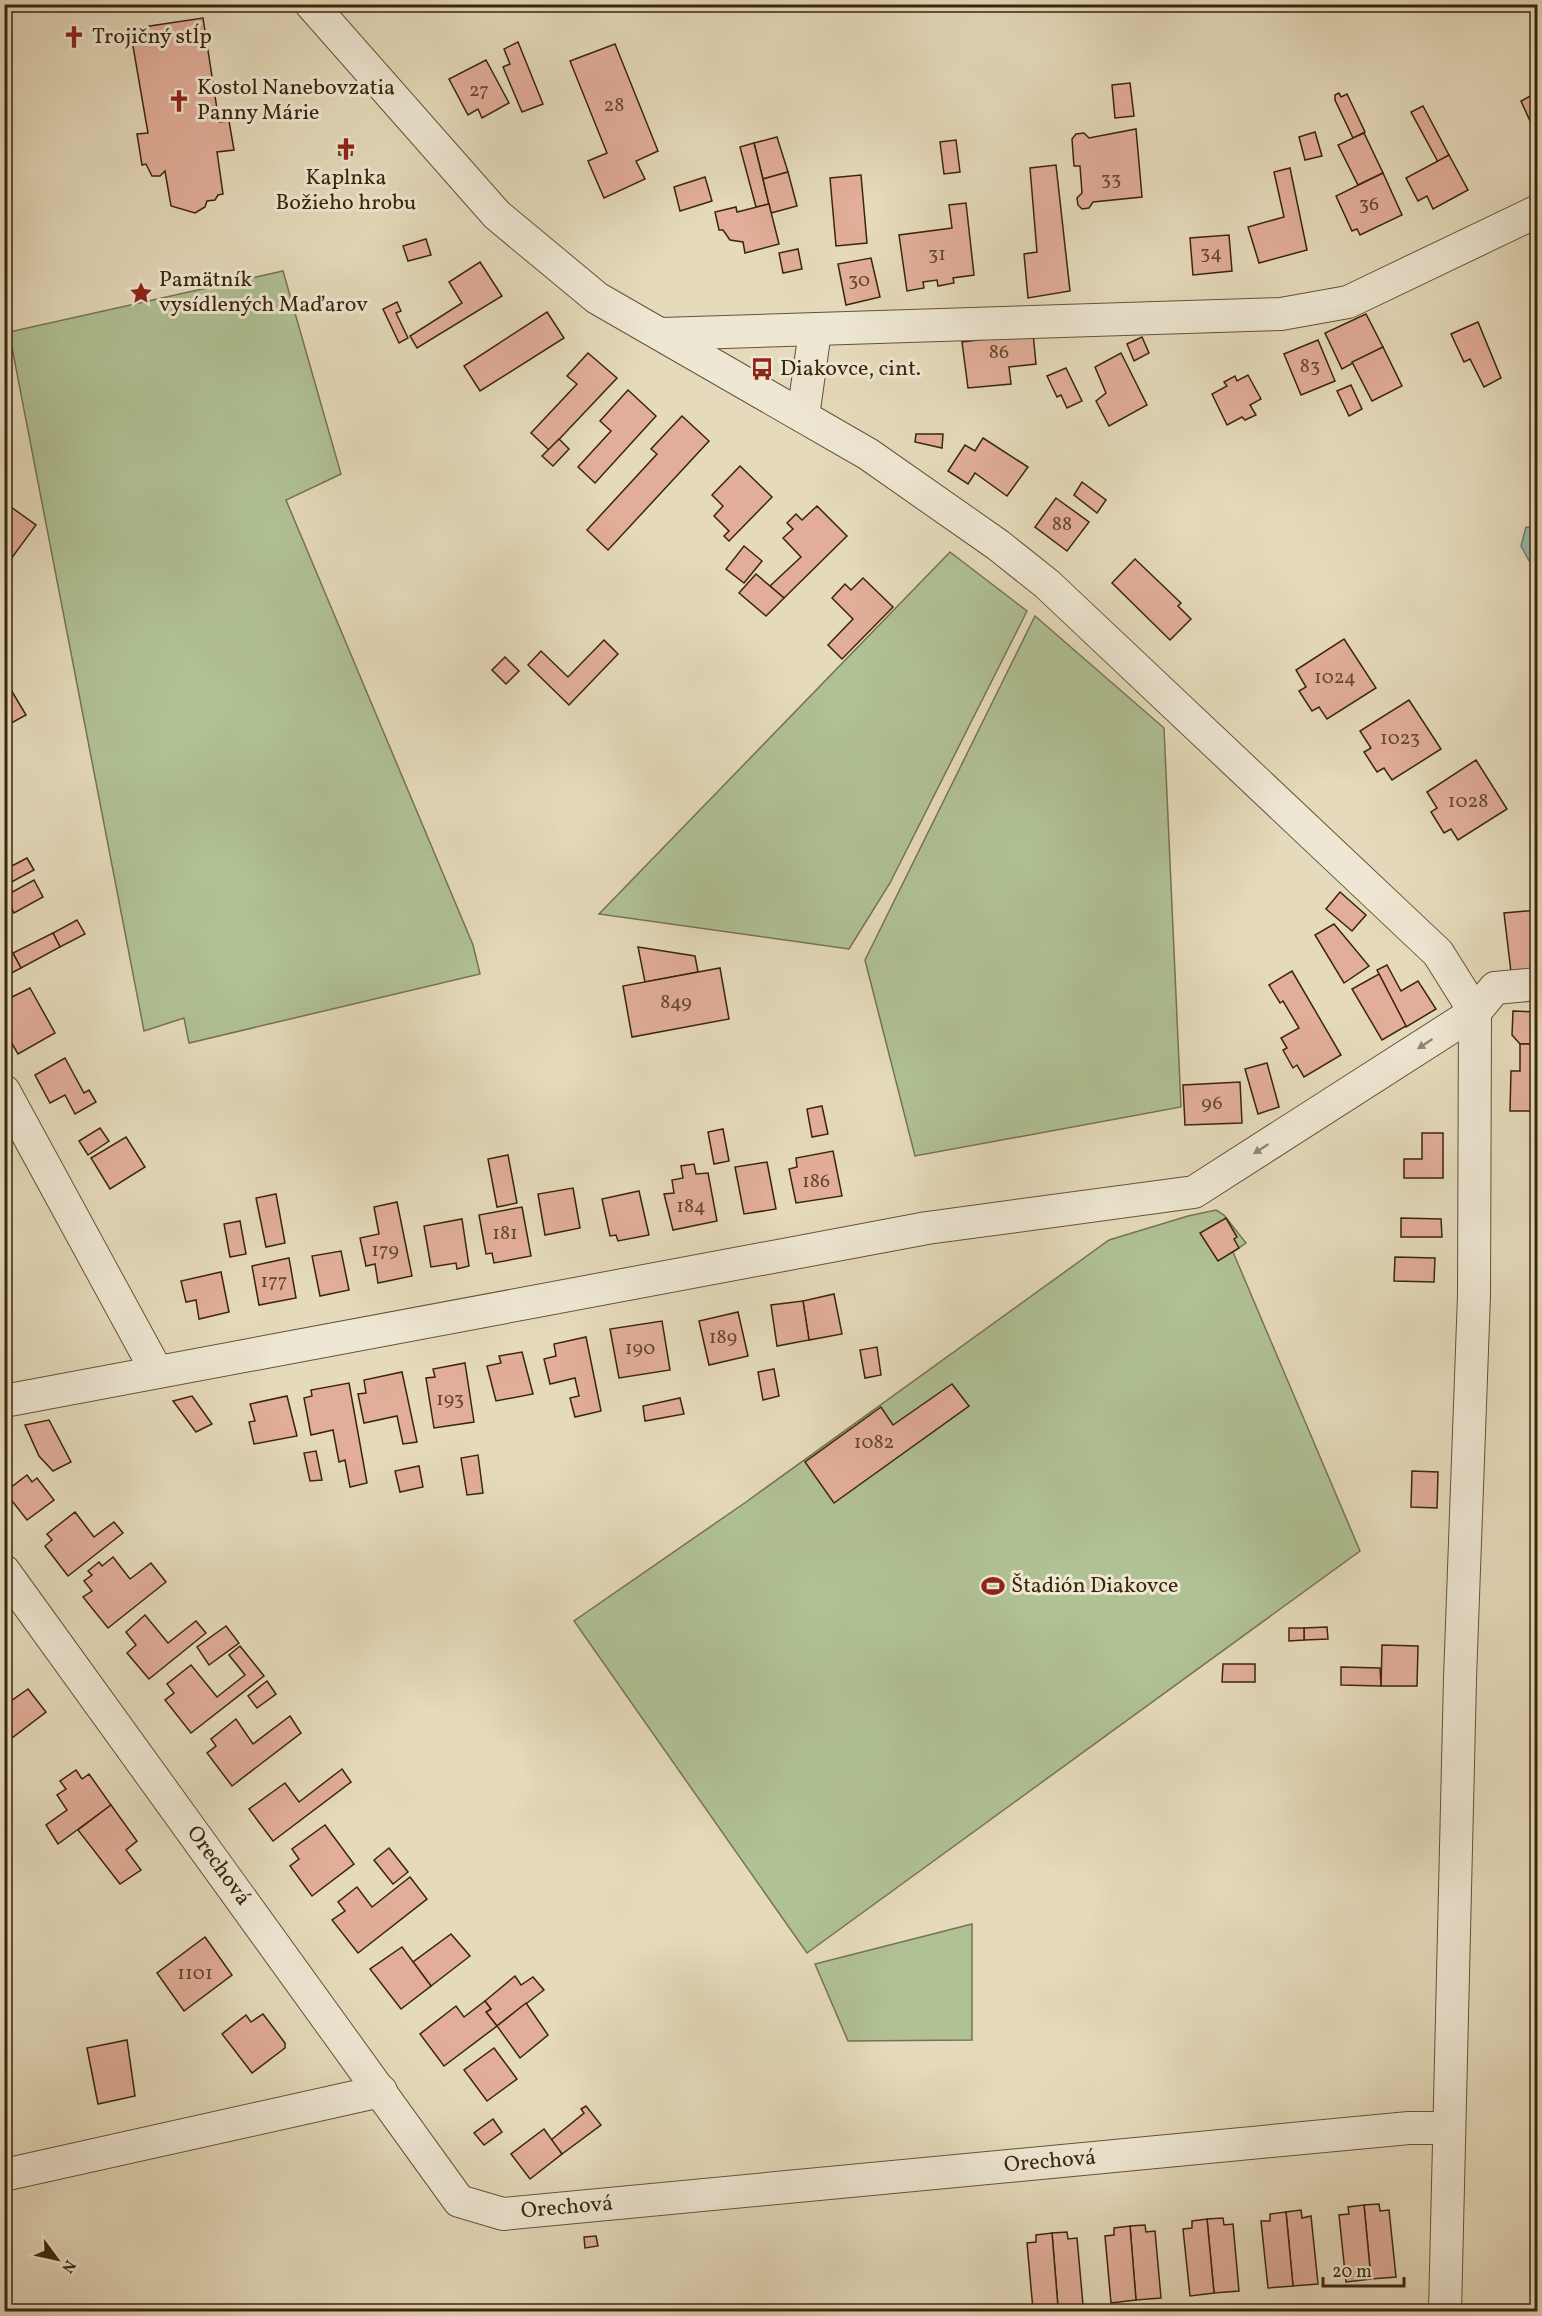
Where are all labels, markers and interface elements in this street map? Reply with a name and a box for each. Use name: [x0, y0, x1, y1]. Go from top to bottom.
place label: Trojičný stĺp: [92, 22, 212, 53]
church icon: Trojičný stĺp: [61, 24, 87, 50]
place label: Kostol Nanebovzatia Panny Márie: [197, 73, 395, 129]
house number: 27: [469, 77, 489, 105]
church icon: Kostol Nanebovzatia Panny Márie: [166, 88, 192, 114]
house number: 28: [604, 92, 624, 120]
church icon: Kaplnka Božieho hrobu: [333, 136, 359, 162]
place label: Kaplnka Božieho hrobu: [276, 163, 416, 219]
house number: 33: [1101, 166, 1121, 194]
house number: 36: [1359, 191, 1379, 219]
house number: 34: [1200, 240, 1222, 268]
house number: 31: [928, 241, 946, 269]
place label: Pamätník vysídlených Maďarov: [159, 265, 368, 321]
house number: 30: [848, 267, 870, 295]
place icon: Pamätník vysídlených Maďarov: [128, 280, 154, 306]
house number: 86: [989, 339, 1009, 367]
house number: 83: [1300, 353, 1320, 381]
place label: Diakovce, cint.: [780, 354, 921, 385]
bus stop icon: Diakovce, cint.: [749, 356, 775, 382]
house number: 88: [1052, 511, 1072, 539]
house number: 1024: [1314, 664, 1356, 692]
house number: 1023: [1380, 725, 1420, 753]
house number: 1028: [1448, 788, 1488, 816]
house number: 849: [660, 989, 692, 1017]
one-way arrow: [1418, 1038, 1434, 1050]
house number: 96: [1201, 1090, 1223, 1118]
one-way arrow: [1253, 1143, 1269, 1154]
house number: 186: [802, 1168, 830, 1196]
house number: 184: [676, 1193, 706, 1221]
house number: 181: [492, 1220, 518, 1248]
house number: 179: [371, 1237, 399, 1265]
house number: 177: [260, 1268, 288, 1296]
house number: 189: [709, 1324, 737, 1352]
house number: 190: [625, 1335, 655, 1363]
house number: 193: [436, 1386, 464, 1414]
house number: 1082: [854, 1429, 894, 1457]
place label: Štadión Diakovce: [1011, 1571, 1179, 1602]
sports icon: Štadión Diakovce: [980, 1573, 1006, 1599]
street label: Orechová: [178, 1820, 258, 1912]
house number: 1101: [177, 1960, 213, 1988]
street label: Orechová: [1003, 2143, 1097, 2181]
street label: Orechová: [520, 2189, 614, 2227]
north arrow: [27, 2229, 87, 2289]
scale bar: [1323, 2250, 1404, 2288]
text: N: [55, 2255, 80, 2277]
text: 20 m: [1332, 2260, 1372, 2285]

